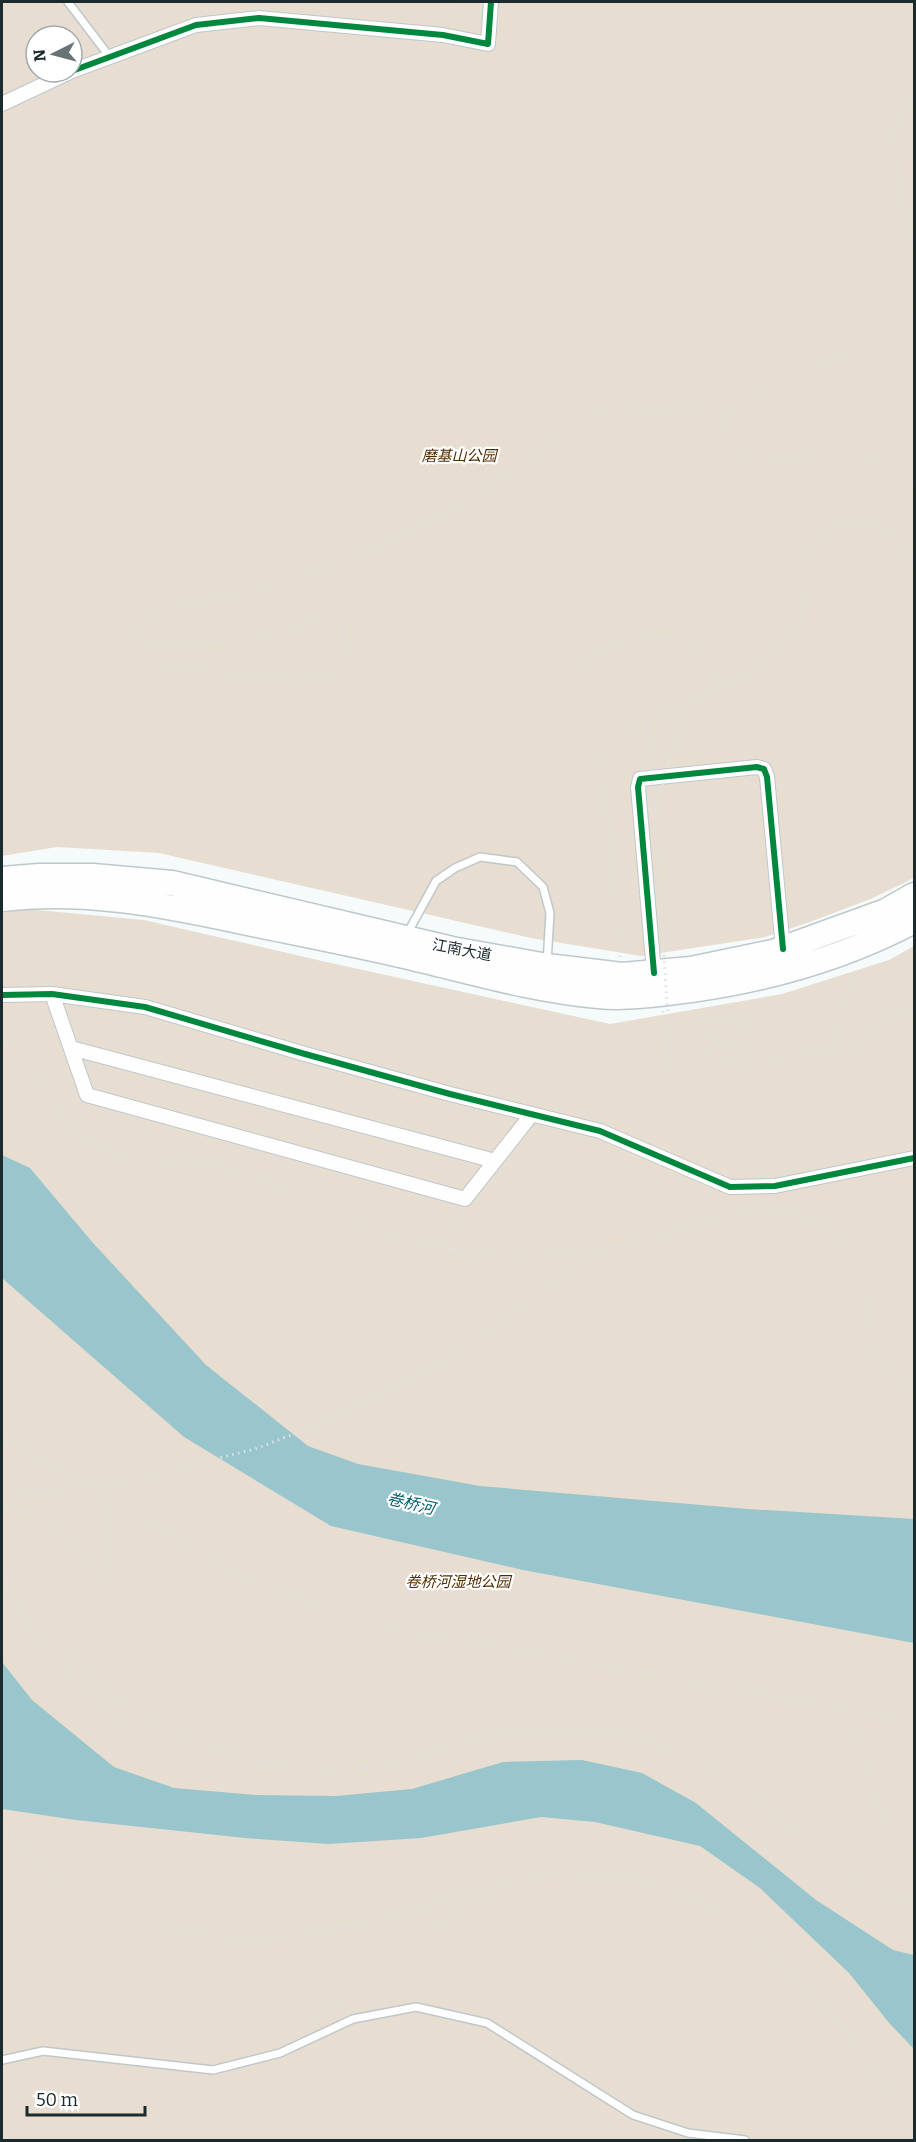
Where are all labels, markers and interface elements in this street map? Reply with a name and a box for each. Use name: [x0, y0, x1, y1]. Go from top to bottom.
north arrow: [24, 24, 84, 84]
text: N: [29, 48, 50, 63]
park label: 磨基山公园: [421, 447, 498, 465]
street label: 江南大道: [431, 935, 493, 965]
water label: 卷桥河: [385, 1489, 439, 1519]
park label: 卷桥河湿地公园: [405, 1573, 512, 1591]
scale bar: [27, 2079, 146, 2117]
text: 50 m: [36, 2089, 78, 2111]

